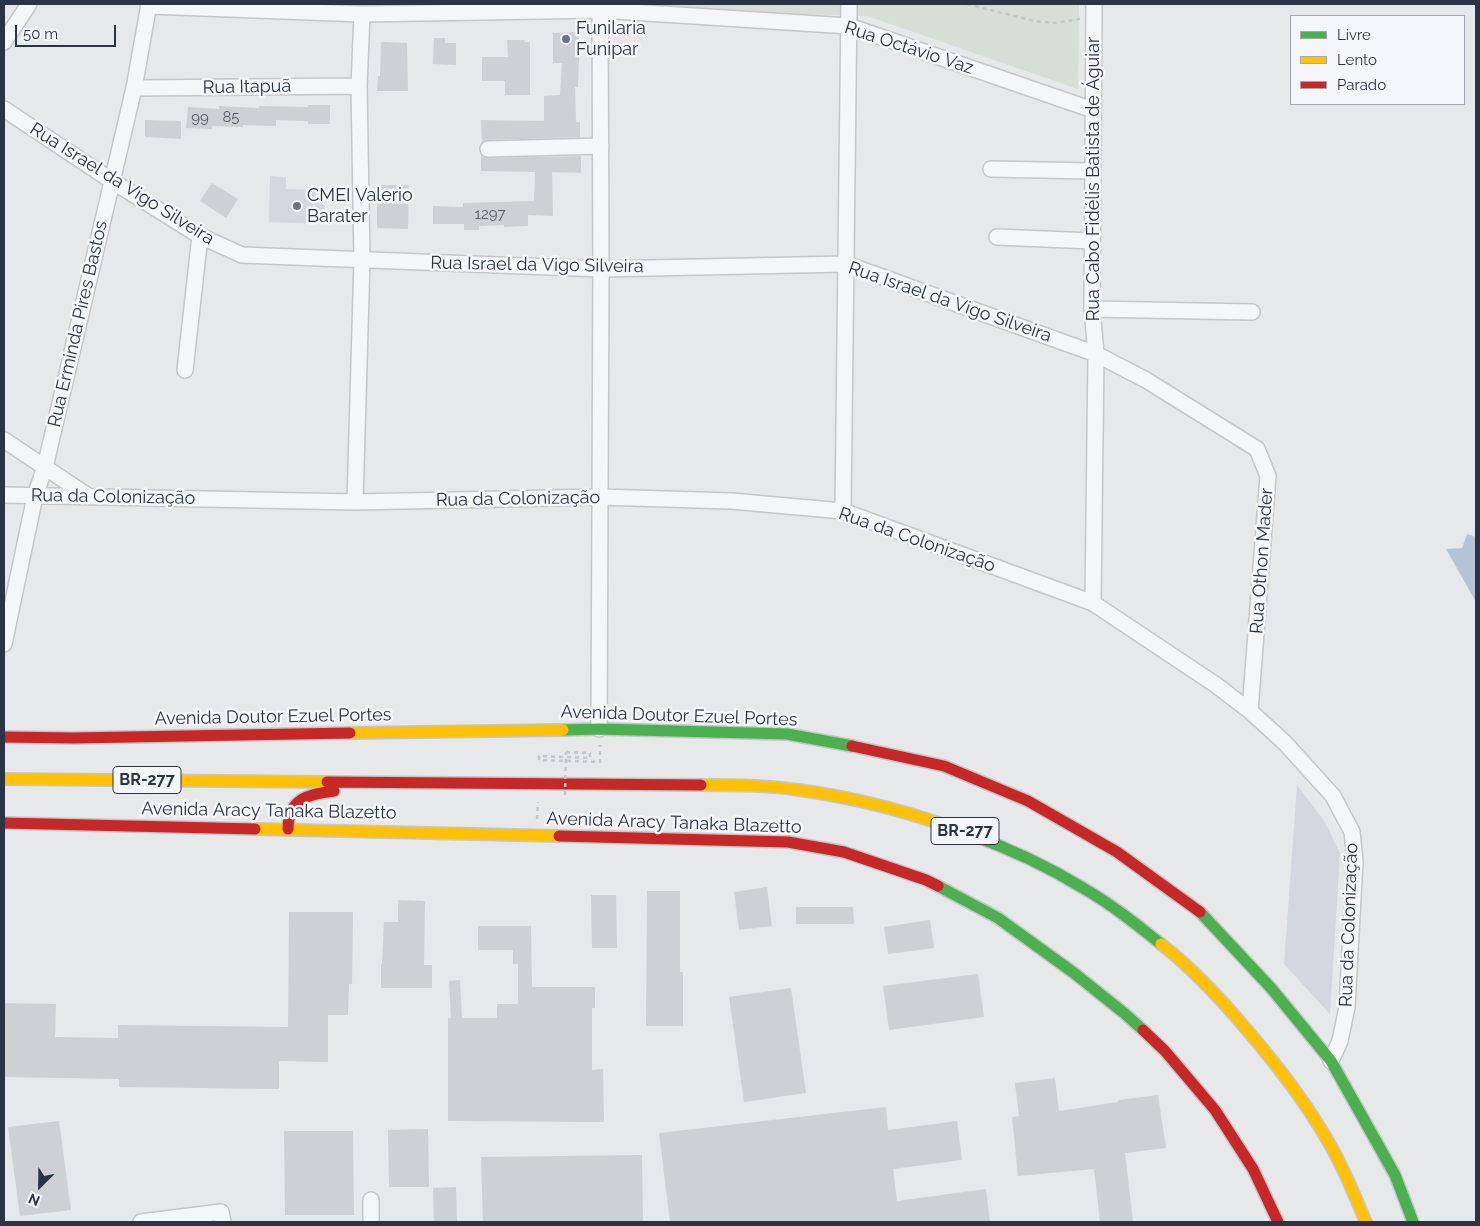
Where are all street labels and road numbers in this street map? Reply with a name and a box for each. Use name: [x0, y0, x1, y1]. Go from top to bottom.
street label: Rua Octávio Vaz: [842, 17, 976, 79]
street label: Rua Cabo Fidélis Batista de Águiar: [1083, 37, 1105, 321]
street label: Rua Itapuã: [203, 75, 291, 99]
street label: Rua Israel da Vigo Silveira: [26, 118, 218, 250]
street label: Rua Erminda Pires Bastos: [44, 219, 112, 429]
street label: Rua Israel da Vigo Silveira: [430, 252, 644, 278]
street label: Rua Israel da Vigo Silveira: [846, 257, 1054, 347]
street label: Rua da Colonização: [31, 485, 195, 509]
street label: Rua da Colonização: [436, 487, 600, 511]
street label: Rua Othon Mader: [1246, 487, 1278, 635]
street label: Rua da Colonização: [836, 503, 998, 577]
street label: Avenida Doutor Ezuel Portes: [560, 701, 798, 731]
street label: Avenida Doutor Ezuel Portes: [154, 704, 392, 730]
road number: BR-277: [113, 766, 181, 794]
street label: Avenida Aracy Tanaka Blazetto: [141, 798, 397, 824]
street label: Avenida Aracy Tanaka Blazetto: [546, 808, 802, 838]
road number: BR-277: [931, 818, 999, 844]
street label: Rua da Colonização: [1335, 842, 1363, 1008]

